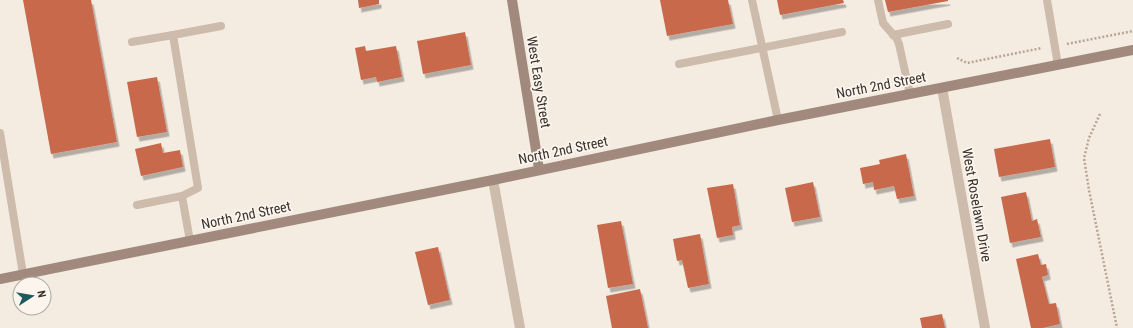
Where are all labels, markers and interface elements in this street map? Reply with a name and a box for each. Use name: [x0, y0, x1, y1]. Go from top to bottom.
street label: West Easy Street: [524, 35, 554, 129]
street label: North 2nd Street: [835, 68, 927, 102]
street label: North 2nd Street: [517, 133, 609, 167]
street label: West Roselawn Drive: [959, 147, 995, 263]
street label: North 2nd Street: [200, 198, 292, 232]
north arrow: [12, 276, 52, 316]
text: N: [34, 289, 48, 299]

